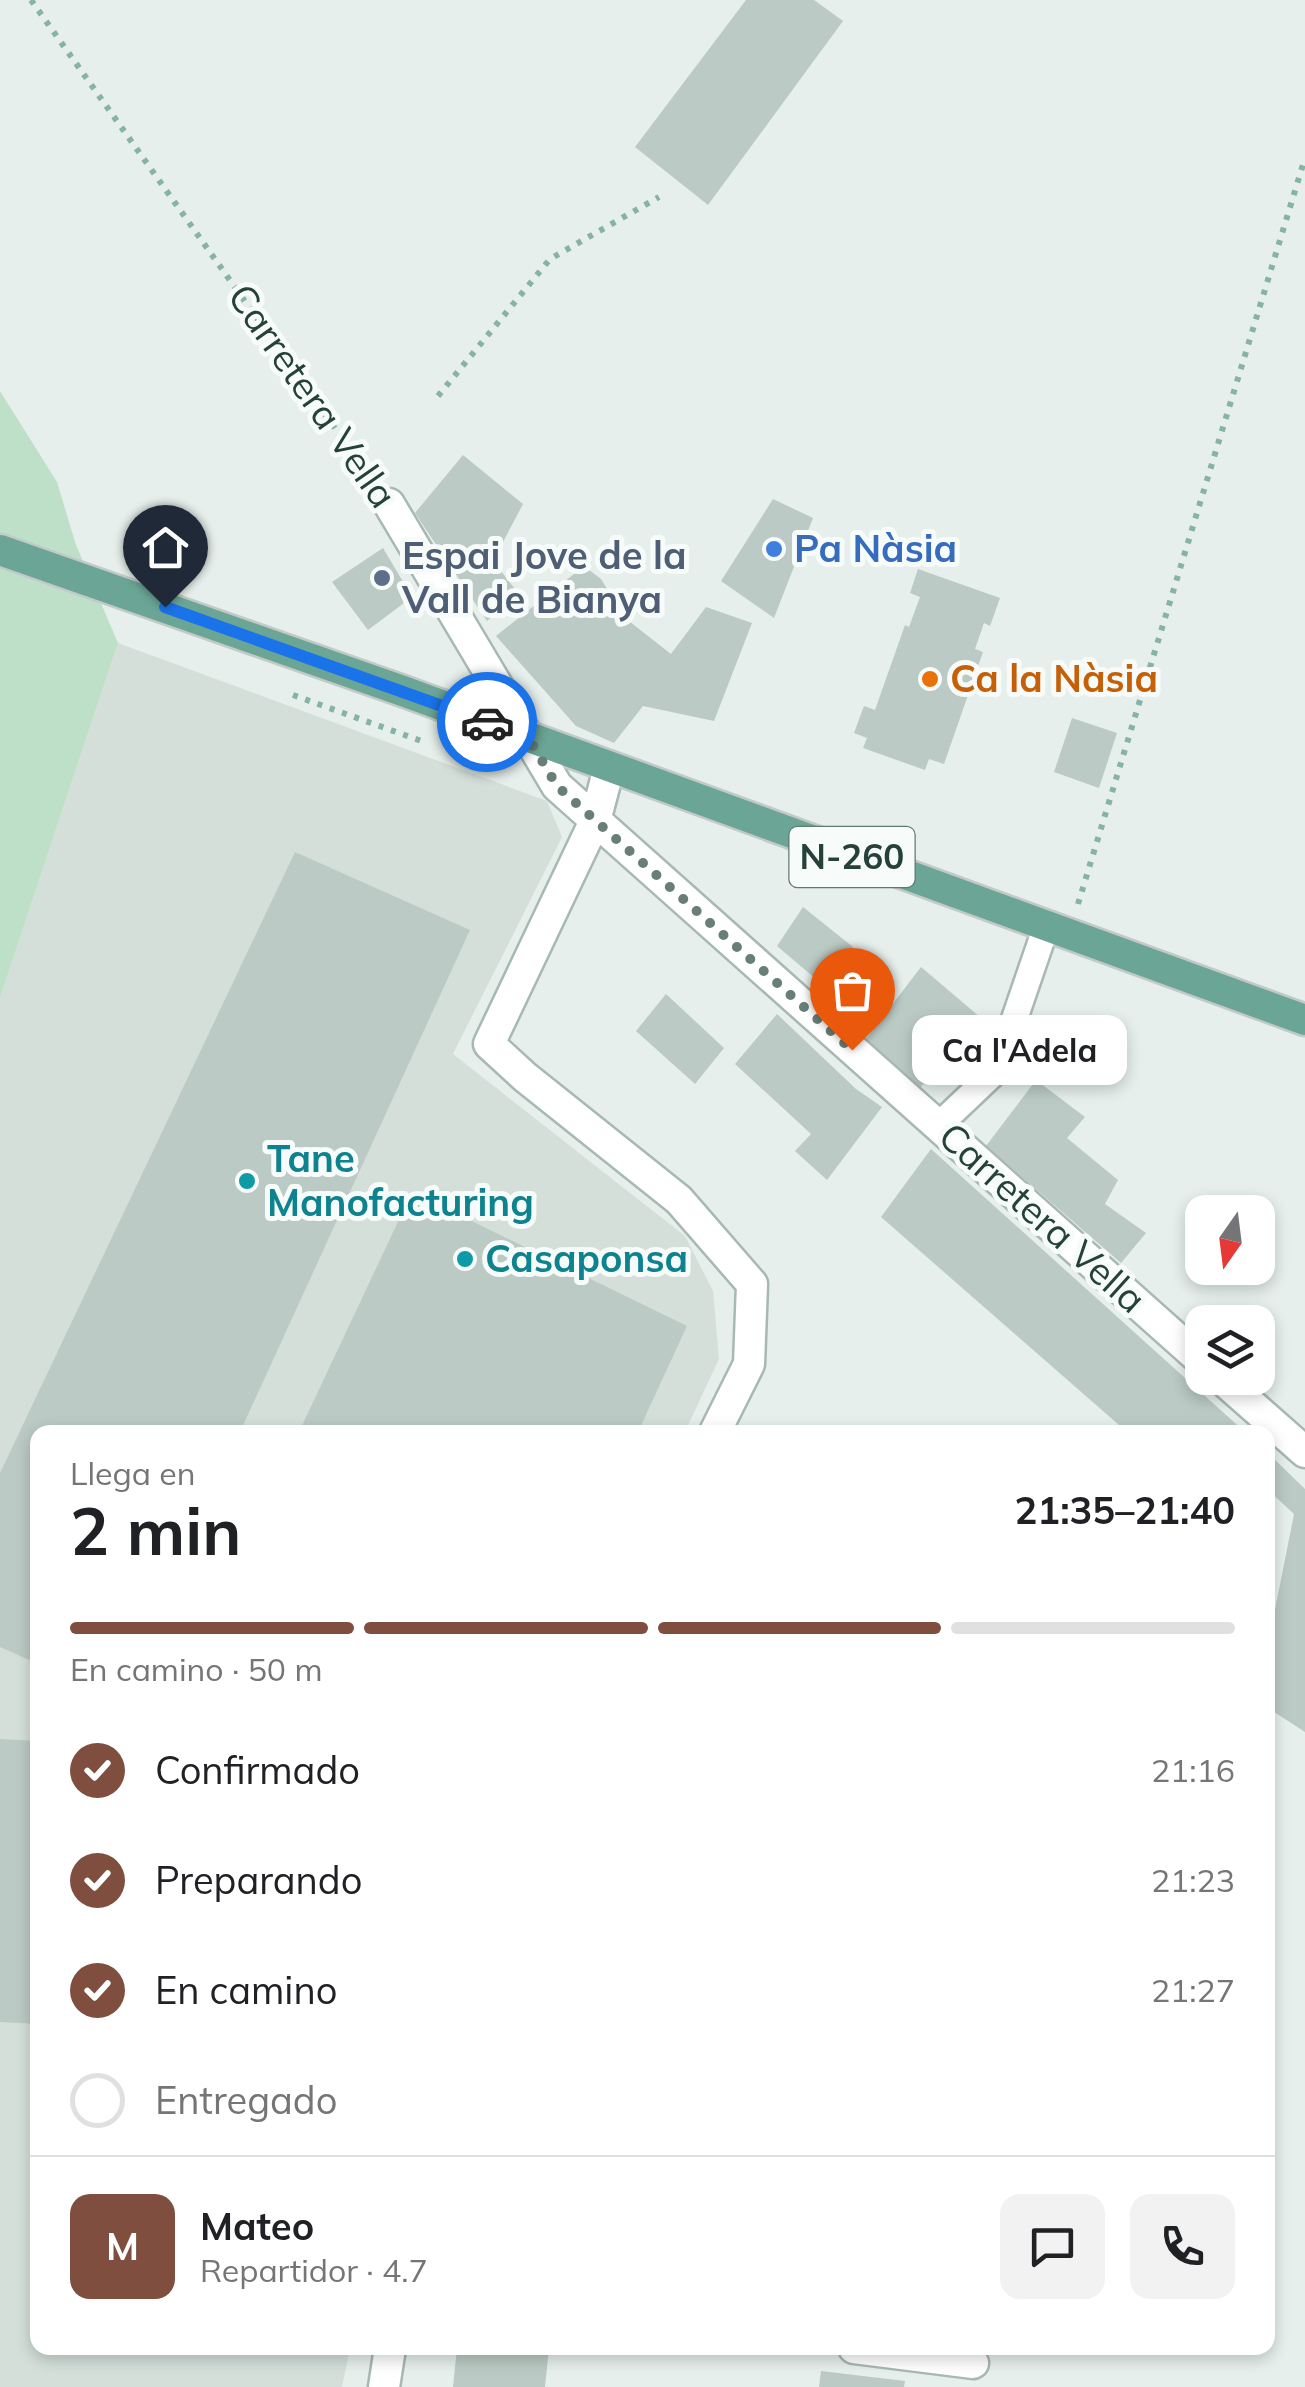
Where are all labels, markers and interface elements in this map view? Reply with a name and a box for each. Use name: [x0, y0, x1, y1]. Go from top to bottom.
street label: Carretera Vella: [218, 274, 408, 517]
pin: [123, 505, 208, 608]
icon: home: [138, 520, 193, 575]
place label: Pa Nàsia: [794, 524, 957, 572]
place label: Espai Jove de la Vall de Bianya: [401, 531, 687, 623]
marker: Pa Nàsia: [763, 538, 785, 560]
marker: Espai Jove de la Vall de Bianya: [371, 567, 393, 589]
place label: Ca la Nàsia: [950, 654, 1158, 702]
marker: Ca la Nàsia: [919, 668, 941, 690]
courier: [437, 672, 537, 772]
icon: car: [460, 695, 515, 750]
road number: N-260: [790, 827, 914, 887]
pin: [810, 948, 895, 1051]
icon: bag: [825, 963, 880, 1018]
callout: Ca l'Adela: [912, 1015, 1127, 1085]
text: Ca l'Adela: [942, 1030, 1097, 1070]
street label: Carretera Vella: [929, 1112, 1156, 1323]
place label: Tane Manofacturing: [267, 1134, 534, 1226]
marker: Tane Manofacturing: [236, 1170, 258, 1192]
north arrow: [1185, 1195, 1275, 1285]
map controls: [1185, 1195, 1275, 1395]
place label: Casaponsa: [485, 1234, 688, 1282]
marker: Casaponsa: [454, 1248, 476, 1270]
button: layers: [1185, 1305, 1275, 1395]
text: Llega en: [70, 1453, 195, 1493]
text: 21:35–21:40: [1015, 1486, 1235, 1534]
text: 2 min: [70, 1490, 241, 1571]
text: En camino · 50 m: [70, 1649, 323, 1689]
icon: check: [70, 1743, 125, 1798]
text: Confirmado: [155, 1746, 360, 1794]
text: 21:16: [1151, 1750, 1235, 1790]
icon: check: [70, 1853, 125, 1908]
text: Preparando: [155, 1856, 362, 1904]
text: 21:23: [1151, 1860, 1235, 1900]
icon: check: [70, 1963, 125, 2018]
text: En camino: [155, 1966, 337, 2014]
text: 21:27: [1151, 1970, 1235, 2010]
text: Entregado: [155, 2076, 337, 2124]
button: chat: [1000, 2194, 1105, 2299]
button: phone: [1130, 2194, 1235, 2299]
text: Mateo: [200, 2202, 314, 2250]
text: M: [106, 2222, 139, 2270]
text: Repartidor · 4.7: [200, 2250, 428, 2290]

